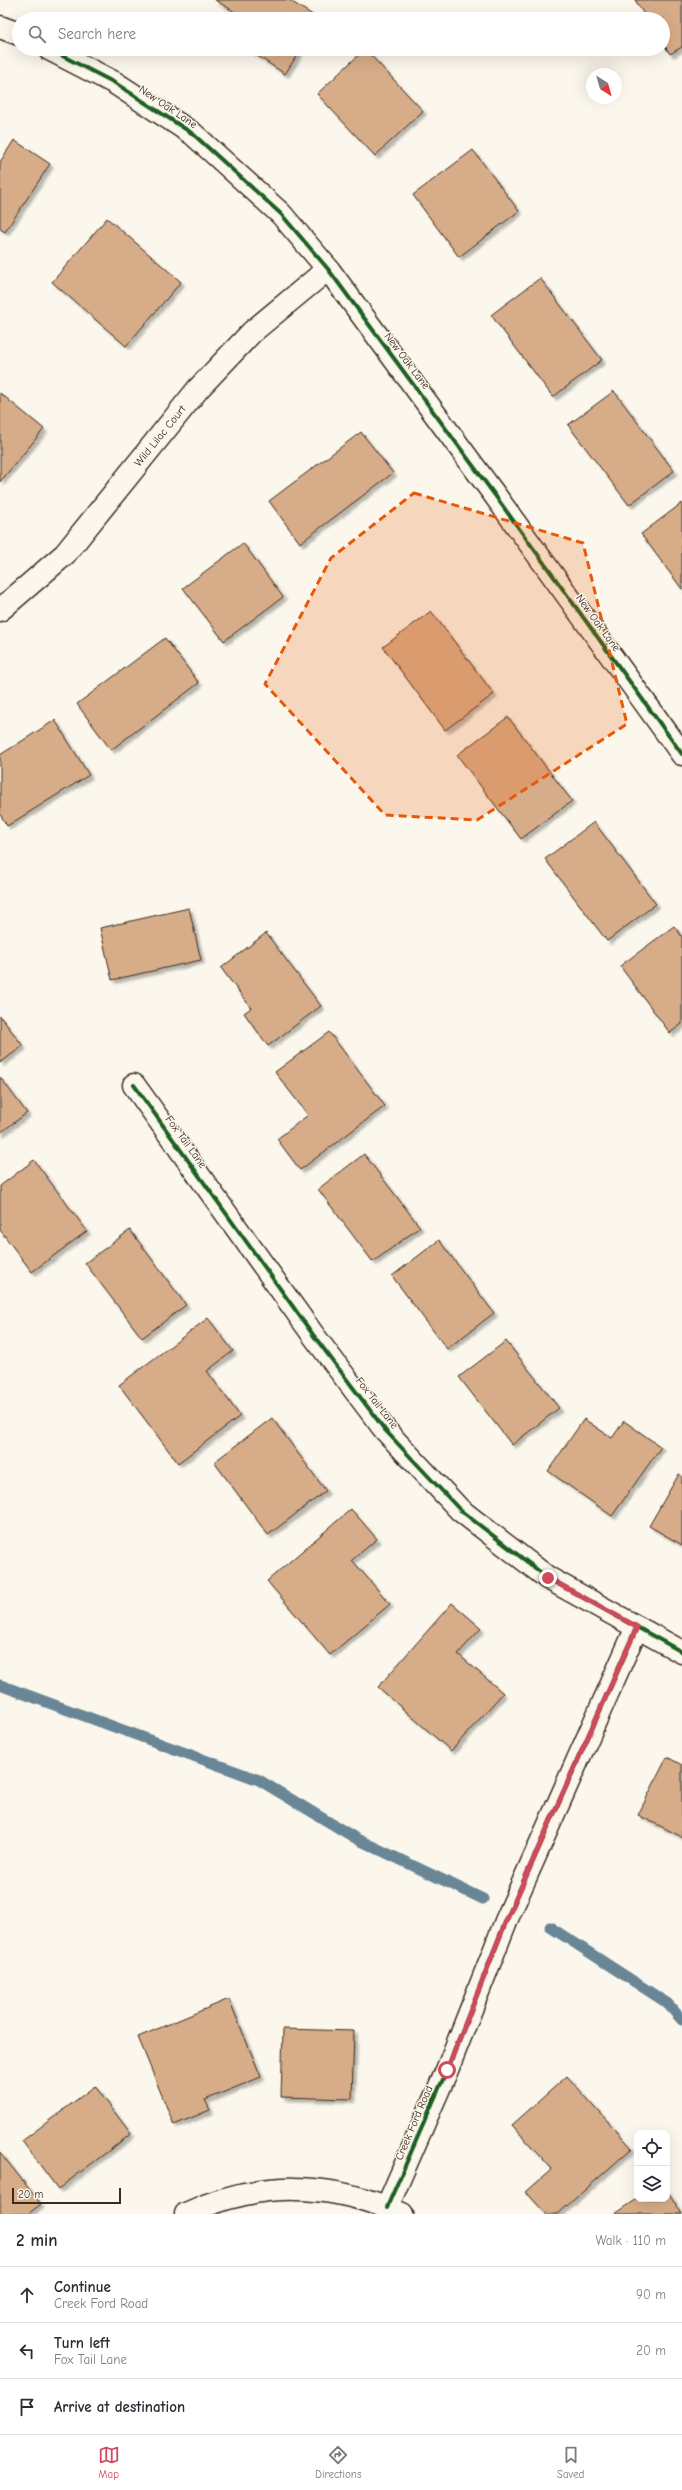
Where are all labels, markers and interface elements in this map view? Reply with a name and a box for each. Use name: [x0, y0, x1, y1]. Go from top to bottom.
search box: [12, 12, 670, 56]
icon: search: [26, 23, 48, 45]
text: Search here: [58, 25, 136, 43]
north arrow: [586, 68, 622, 104]
street label: New Oak Lane: [136, 83, 200, 131]
street label: New Oak Lane: [382, 330, 433, 392]
street label: Wild Lilac Court: [131, 402, 189, 469]
street label: New Oak Lane: [573, 592, 623, 654]
street label: Fox Tail Lane: [163, 1113, 210, 1171]
street label: Fox Tail Lane: [353, 1375, 401, 1432]
route end: [539, 1569, 557, 1587]
route start: [438, 2061, 456, 2079]
street label: Creek Ford Road: [392, 2084, 436, 2162]
map controls: [634, 2130, 670, 2202]
button: locate: [634, 2130, 670, 2166]
button: layers: [634, 2166, 670, 2202]
scale bar: [12, 2186, 121, 2205]
text: 20 m: [18, 2188, 43, 2201]
text: 2 min: [16, 2231, 57, 2250]
text: Walk · 110 m: [595, 2233, 666, 2248]
text: Continue: [54, 2278, 111, 2296]
icon: ahead: [16, 2284, 38, 2306]
text: 90 m: [636, 2287, 666, 2302]
text: Creek Ford Road: [54, 2296, 148, 2311]
text: Turn left: [54, 2334, 110, 2352]
icon: left: [16, 2340, 38, 2362]
text: 20 m: [636, 2343, 666, 2358]
text: Fox Tail Lane: [54, 2352, 127, 2367]
icon: arrive: [16, 2396, 38, 2418]
text: Arrive at destination: [54, 2398, 185, 2416]
tab: Map: [98, 2444, 120, 2481]
tab: Directions: [315, 2444, 362, 2481]
tab: Saved: [557, 2444, 584, 2481]

